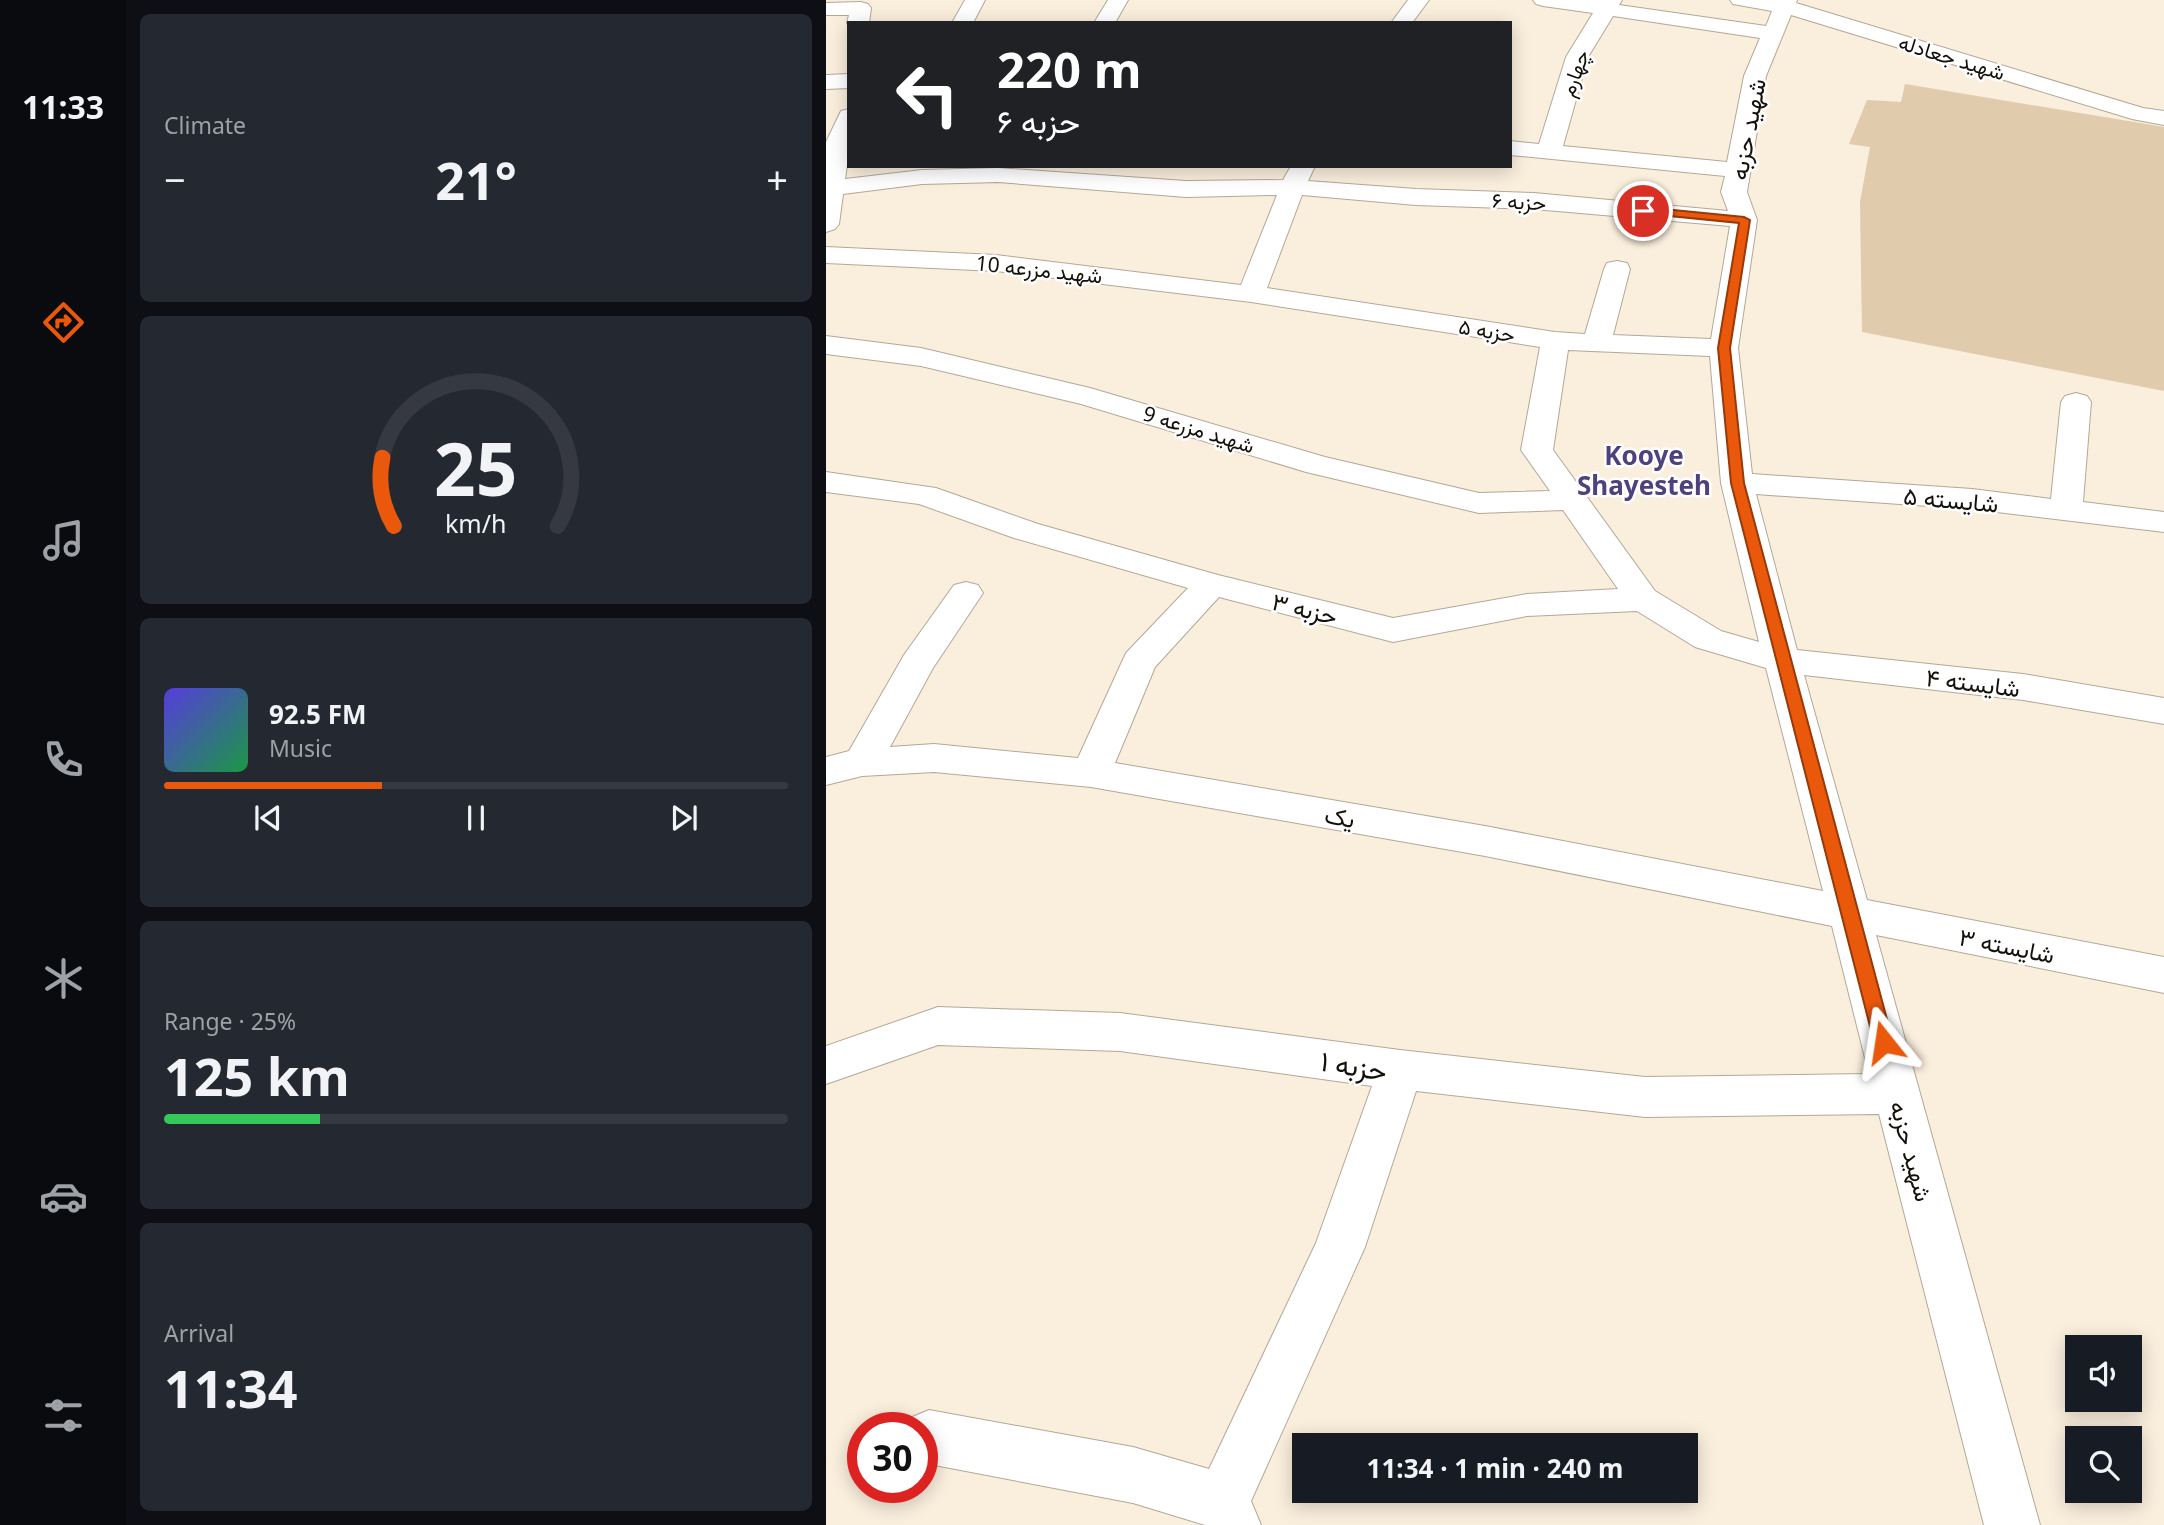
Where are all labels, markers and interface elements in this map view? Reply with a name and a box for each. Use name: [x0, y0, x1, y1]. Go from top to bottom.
street label: شهید جعادله: [1895, 28, 2009, 86]
text: 220 m: [997, 36, 1142, 102]
street label: چهارم: [1553, 46, 1596, 101]
icon: left: [882, 49, 973, 140]
street label: شهید حزبه: [1721, 75, 1773, 183]
text: 11:33: [22, 85, 104, 128]
text: حزبه ۶: [997, 99, 1080, 142]
text: Climate: [164, 109, 246, 141]
text: 21°: [435, 144, 517, 215]
text: −: [164, 153, 186, 205]
text: +: [766, 153, 788, 205]
pin: [1613, 181, 1673, 241]
street label: حزبه ۶: [1491, 186, 1547, 216]
icon: arrive: [1624, 192, 1662, 230]
street label: شهید مزرعه 10: [974, 248, 1104, 290]
icon: directions: [39, 298, 88, 347]
street label: حزبه ۵: [1457, 312, 1517, 348]
street label: شهید مزرعه 9: [1140, 399, 1258, 459]
text: 25: [434, 419, 518, 518]
district label: Kooye Shayesteh: [1577, 437, 1711, 503]
street label: شایسته ۵: [1902, 478, 2000, 520]
text: km/h: [445, 506, 507, 540]
icon: music: [39, 516, 88, 565]
street label: حزبه ۳: [1269, 584, 1341, 632]
street label: شایسته ۴: [1924, 660, 2022, 704]
text: 92.5 FM: [269, 696, 366, 732]
text: Music: [269, 732, 332, 764]
icon: phone: [39, 735, 88, 784]
street label: یک: [1322, 797, 1358, 835]
icon: previous: [249, 799, 287, 837]
icon: pause: [457, 799, 495, 837]
icon: next: [665, 799, 703, 837]
street label: شایسته ۳: [1956, 920, 2058, 970]
icon: climate: [39, 954, 88, 1003]
text: Range · 25%: [164, 1005, 296, 1037]
position arrow: [1847, 1005, 1921, 1079]
text: 125 km: [164, 1040, 350, 1111]
street label: حزبه ۱: [1318, 1041, 1390, 1089]
street label: شهید حزبه: [1883, 1097, 1941, 1205]
icon: car: [39, 1172, 88, 1221]
text: Arrival: [164, 1317, 234, 1349]
map controls: [2065, 1335, 2142, 1503]
button: sound: [2065, 1335, 2142, 1412]
text: 11:34: [164, 1352, 298, 1423]
icon: filters: [39, 1391, 88, 1440]
speed limit sign: 30: [847, 1412, 938, 1503]
button: search: [2065, 1426, 2142, 1503]
text: 11:34 · 1 min · 240 m: [1367, 1450, 1623, 1486]

